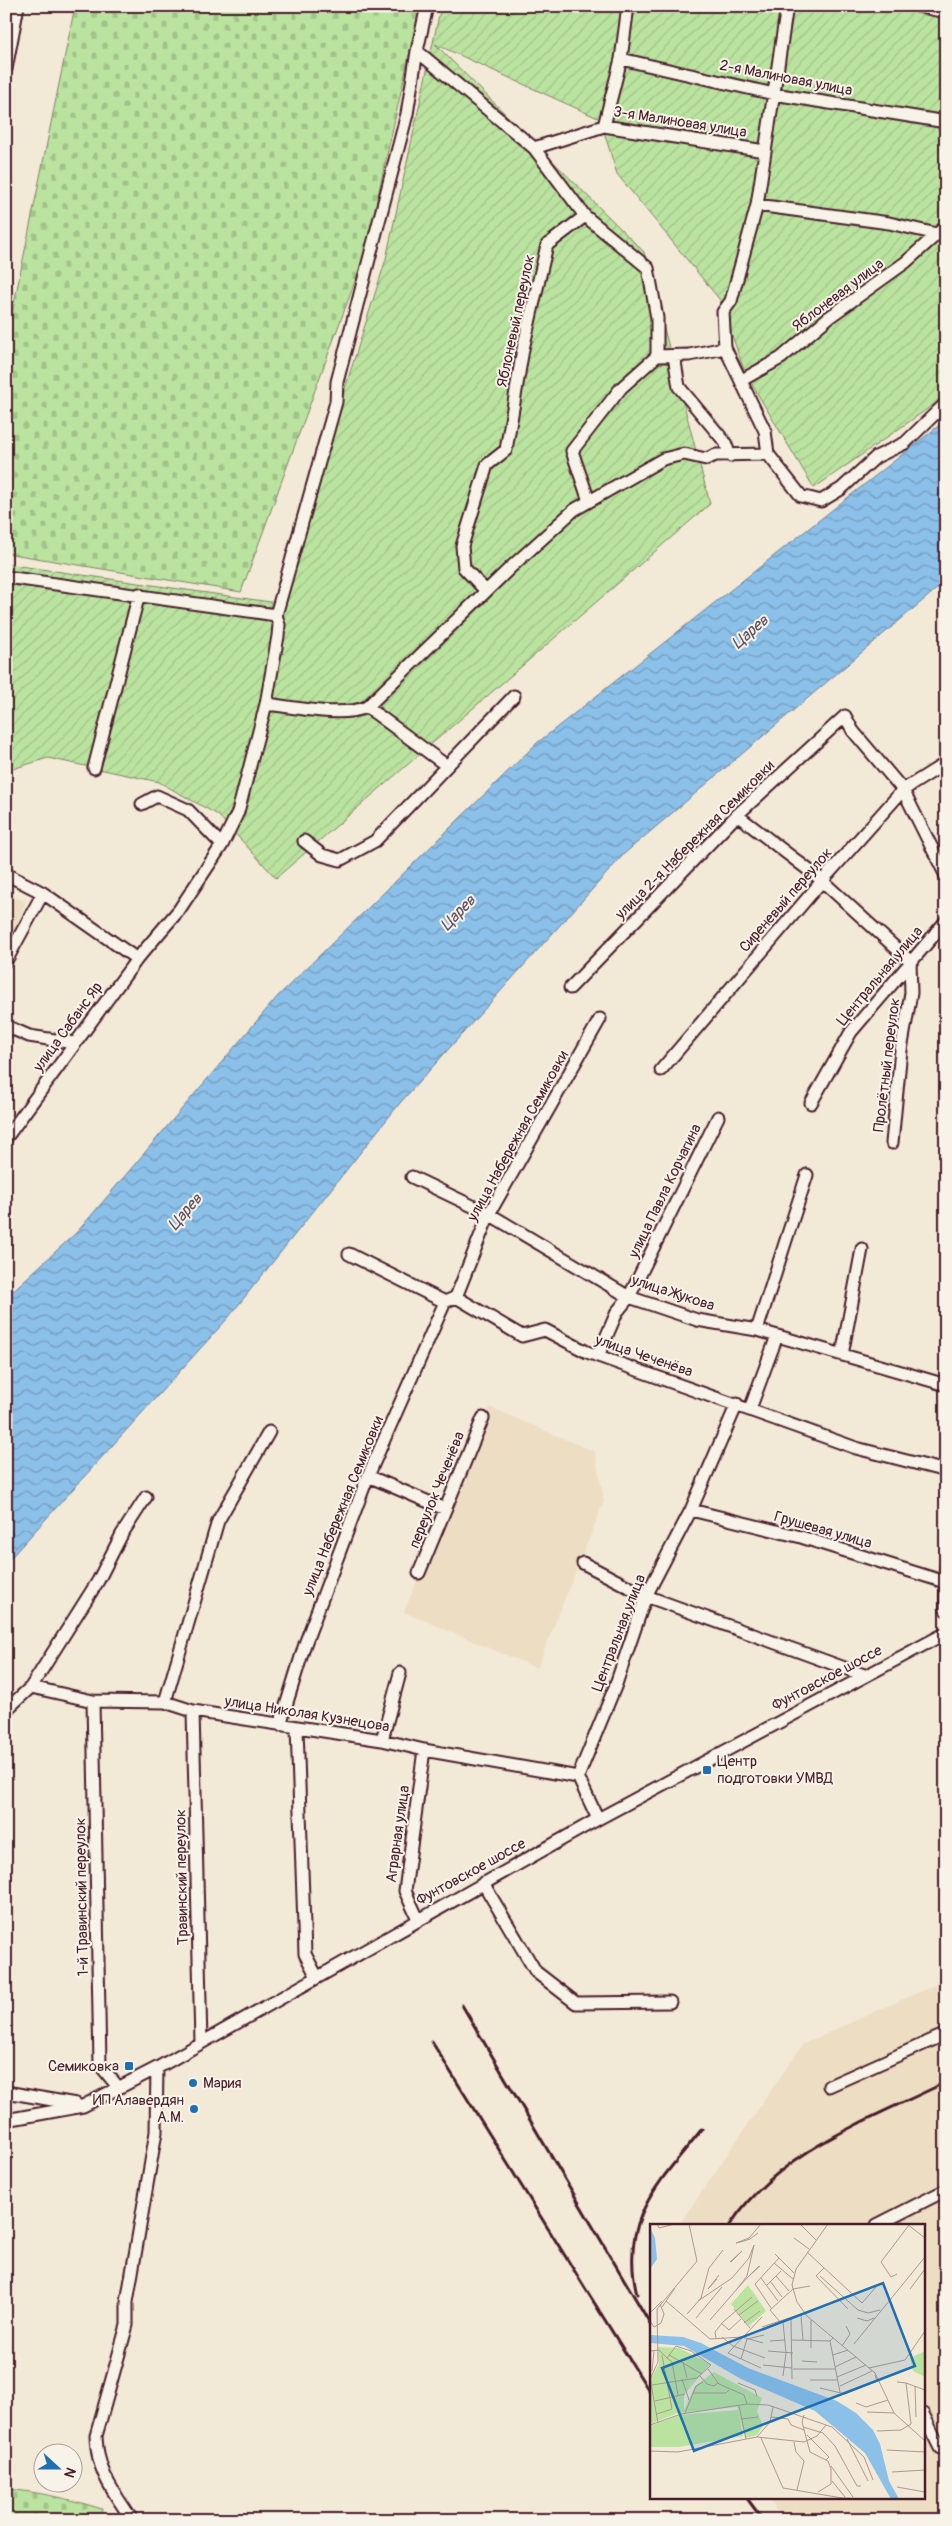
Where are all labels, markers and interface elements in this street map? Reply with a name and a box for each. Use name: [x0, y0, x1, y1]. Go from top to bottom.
street label: 2-я Малиновая улица: [718, 56, 854, 100]
street label: 3-я Малиновая улица: [612, 102, 748, 142]
street label: Яблоневый переулок: [493, 253, 539, 389]
street label: Яблоневая улица: [788, 254, 888, 336]
water label: Царев: [728, 610, 773, 653]
street label: улица 2-я Набережная Семиковки: [611, 756, 779, 924]
street label: Сиреневый переулок: [735, 844, 837, 956]
water label: Царев: [436, 890, 481, 935]
street label: Центральная улица: [833, 922, 927, 1030]
street label: улица Сабанс Яр: [29, 978, 107, 1076]
street label: Пролётный переулок: [869, 997, 905, 1133]
street label: улица Набережная Семиковки: [463, 1047, 573, 1226]
street label: улица Павла Корчагина: [624, 1121, 706, 1262]
water label: Царев: [164, 1189, 207, 1234]
street label: улица Жукова: [628, 1270, 717, 1315]
street label: улица Чеченёва: [592, 1330, 695, 1382]
street label: улица Набережная Семиковки: [298, 1413, 388, 1600]
street label: переулок Чеченёва: [405, 1429, 469, 1551]
street label: Грушевая улица: [772, 1507, 874, 1553]
street label: Центральная улица: [588, 1572, 650, 1694]
street label: Фунтовское шоссе: [769, 1641, 886, 1715]
street label: улица Николая Кузнецова: [222, 1691, 391, 1736]
place label: Центр подготовки УМВД: [717, 1752, 834, 1788]
marker: Центр подготовки УМВД: [701, 1764, 713, 1776]
street label: Аграрная улица: [382, 1784, 414, 1884]
street label: Травинский переулок: [171, 1809, 193, 1945]
street label: 1-й Травинский переулок: [71, 1817, 93, 1977]
street label: Фунтовское шоссе: [413, 1834, 530, 1910]
place label: Семиковка: [48, 2057, 119, 2076]
marker: Семиковка: [123, 2060, 135, 2072]
place label: Мария: [203, 2074, 242, 2093]
marker: Мария: [187, 2077, 199, 2089]
place label: ИП Алавердян А.М.: [93, 2091, 184, 2127]
marker: ИП Алавердян А.М.: [188, 2103, 200, 2115]
inset map: [650, 2224, 924, 2498]
north arrow: [32, 2444, 82, 2494]
text: N: [60, 2465, 79, 2480]

